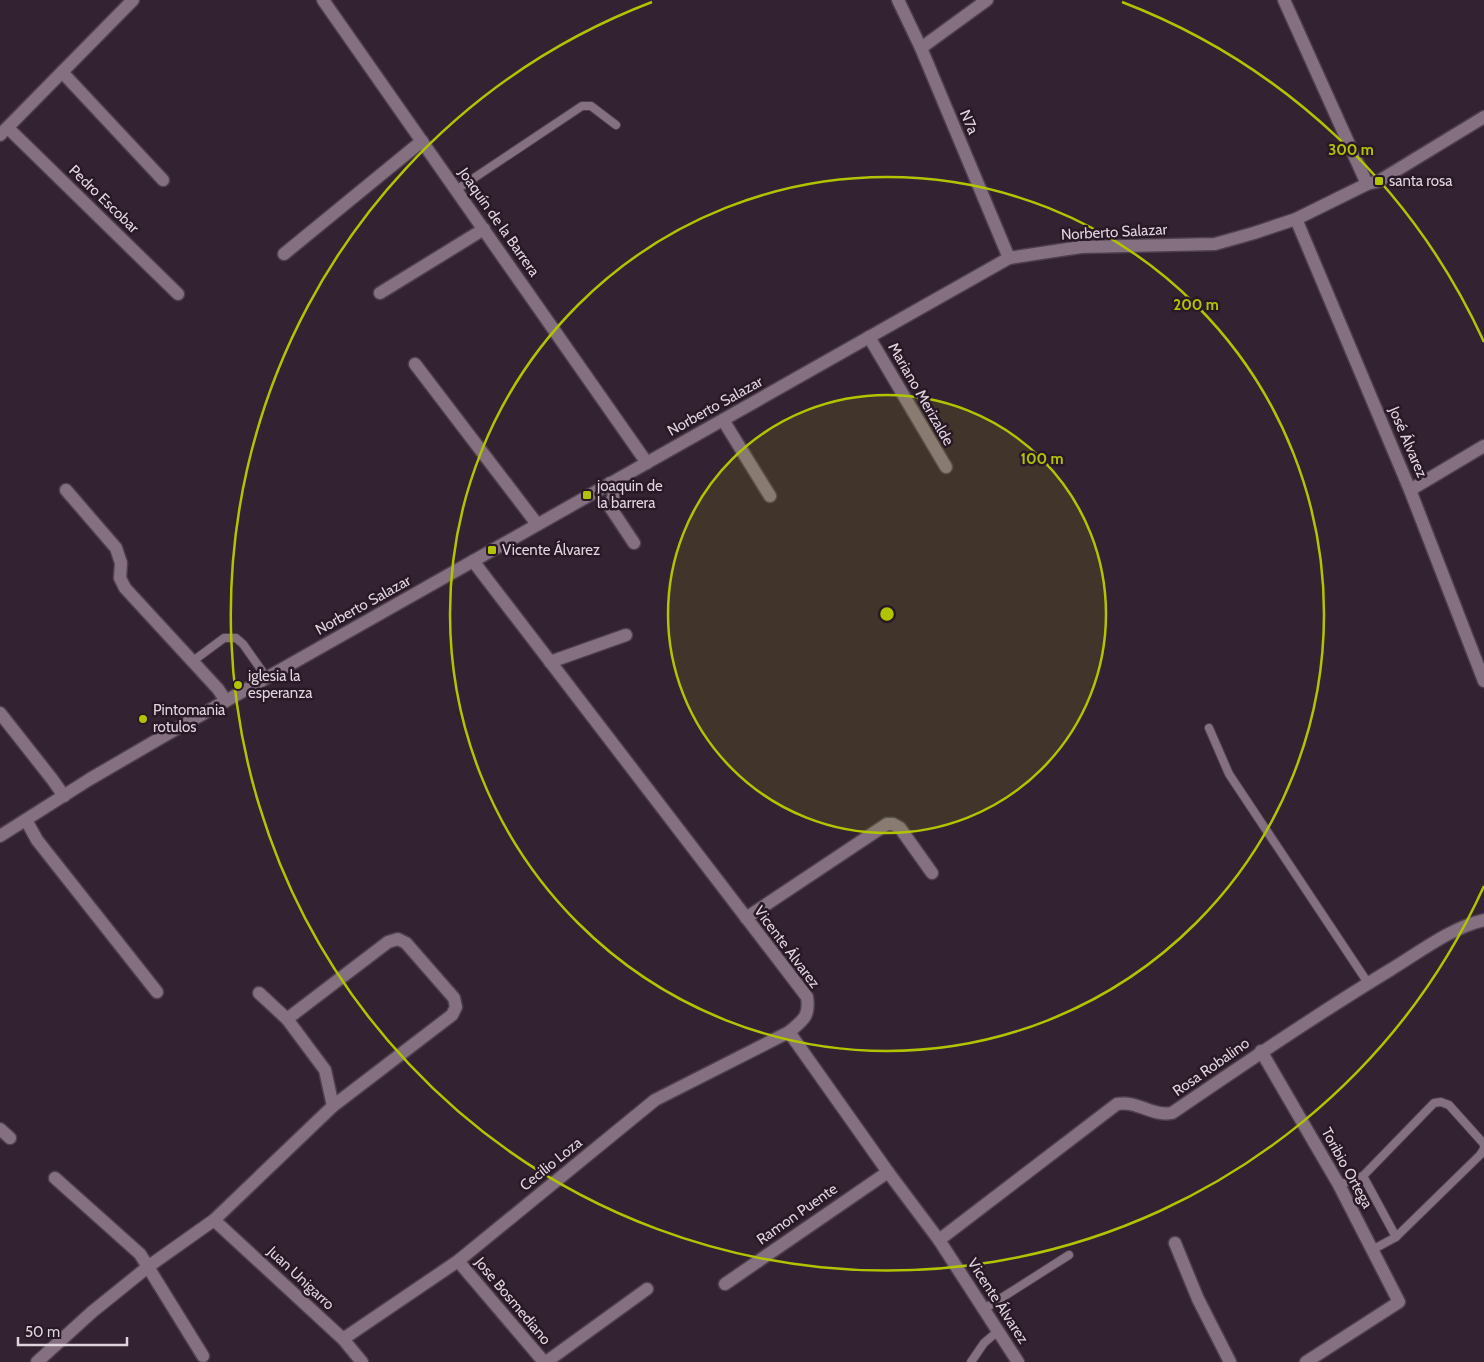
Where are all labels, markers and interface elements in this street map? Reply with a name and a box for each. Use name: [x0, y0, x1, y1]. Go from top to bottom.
street label: N7a: [956, 107, 982, 138]
text: 300 m: [1328, 141, 1374, 159]
street label: Pedro Escobar: [65, 161, 143, 237]
street label: Joaquín de la Barrera: [454, 163, 544, 281]
place label: santa rosa: [1389, 172, 1453, 190]
marker: santa rosa: [1373, 175, 1385, 187]
street label: Norberto Salazar: [1060, 220, 1168, 244]
text: 200 m: [1173, 296, 1219, 314]
street label: Mariano Merizalde: [884, 339, 958, 449]
street label: Norberto Salazar: [664, 372, 766, 440]
street label: José Álvarez: [1385, 402, 1432, 480]
text: 100 m: [1020, 450, 1064, 468]
place label: joaquin de la barrera: [596, 477, 663, 512]
marker: joaquin de la barrera: [581, 489, 593, 501]
place label: Vicente Álvarez: [502, 540, 600, 559]
marker: Vicente Álvarez: [486, 544, 498, 556]
street label: Norberto Salazar: [312, 571, 414, 639]
centre of rings: [878, 605, 896, 623]
place label: iglesia la esperanza: [248, 667, 313, 702]
marker: iglesia la esperanza: [232, 679, 244, 691]
place label: Pintomania rotulos: [153, 701, 226, 736]
marker: Pintomania rotulos: [137, 713, 149, 725]
street label: Vicente Álvarez: [750, 902, 824, 992]
street label: Rosa Robalino: [1169, 1034, 1253, 1100]
street label: Toribio Ortega: [1317, 1124, 1377, 1212]
street label: Cecilio Loza: [516, 1133, 586, 1195]
street label: Ramon Puente: [753, 1179, 841, 1248]
street label: Juan Unigarro: [263, 1242, 338, 1314]
street label: Jose Bosmediano: [471, 1253, 555, 1348]
street label: Vicente Álvarez: [964, 1254, 1033, 1347]
scale bar: [18, 1314, 126, 1346]
text: 50 m: [25, 1323, 60, 1341]

